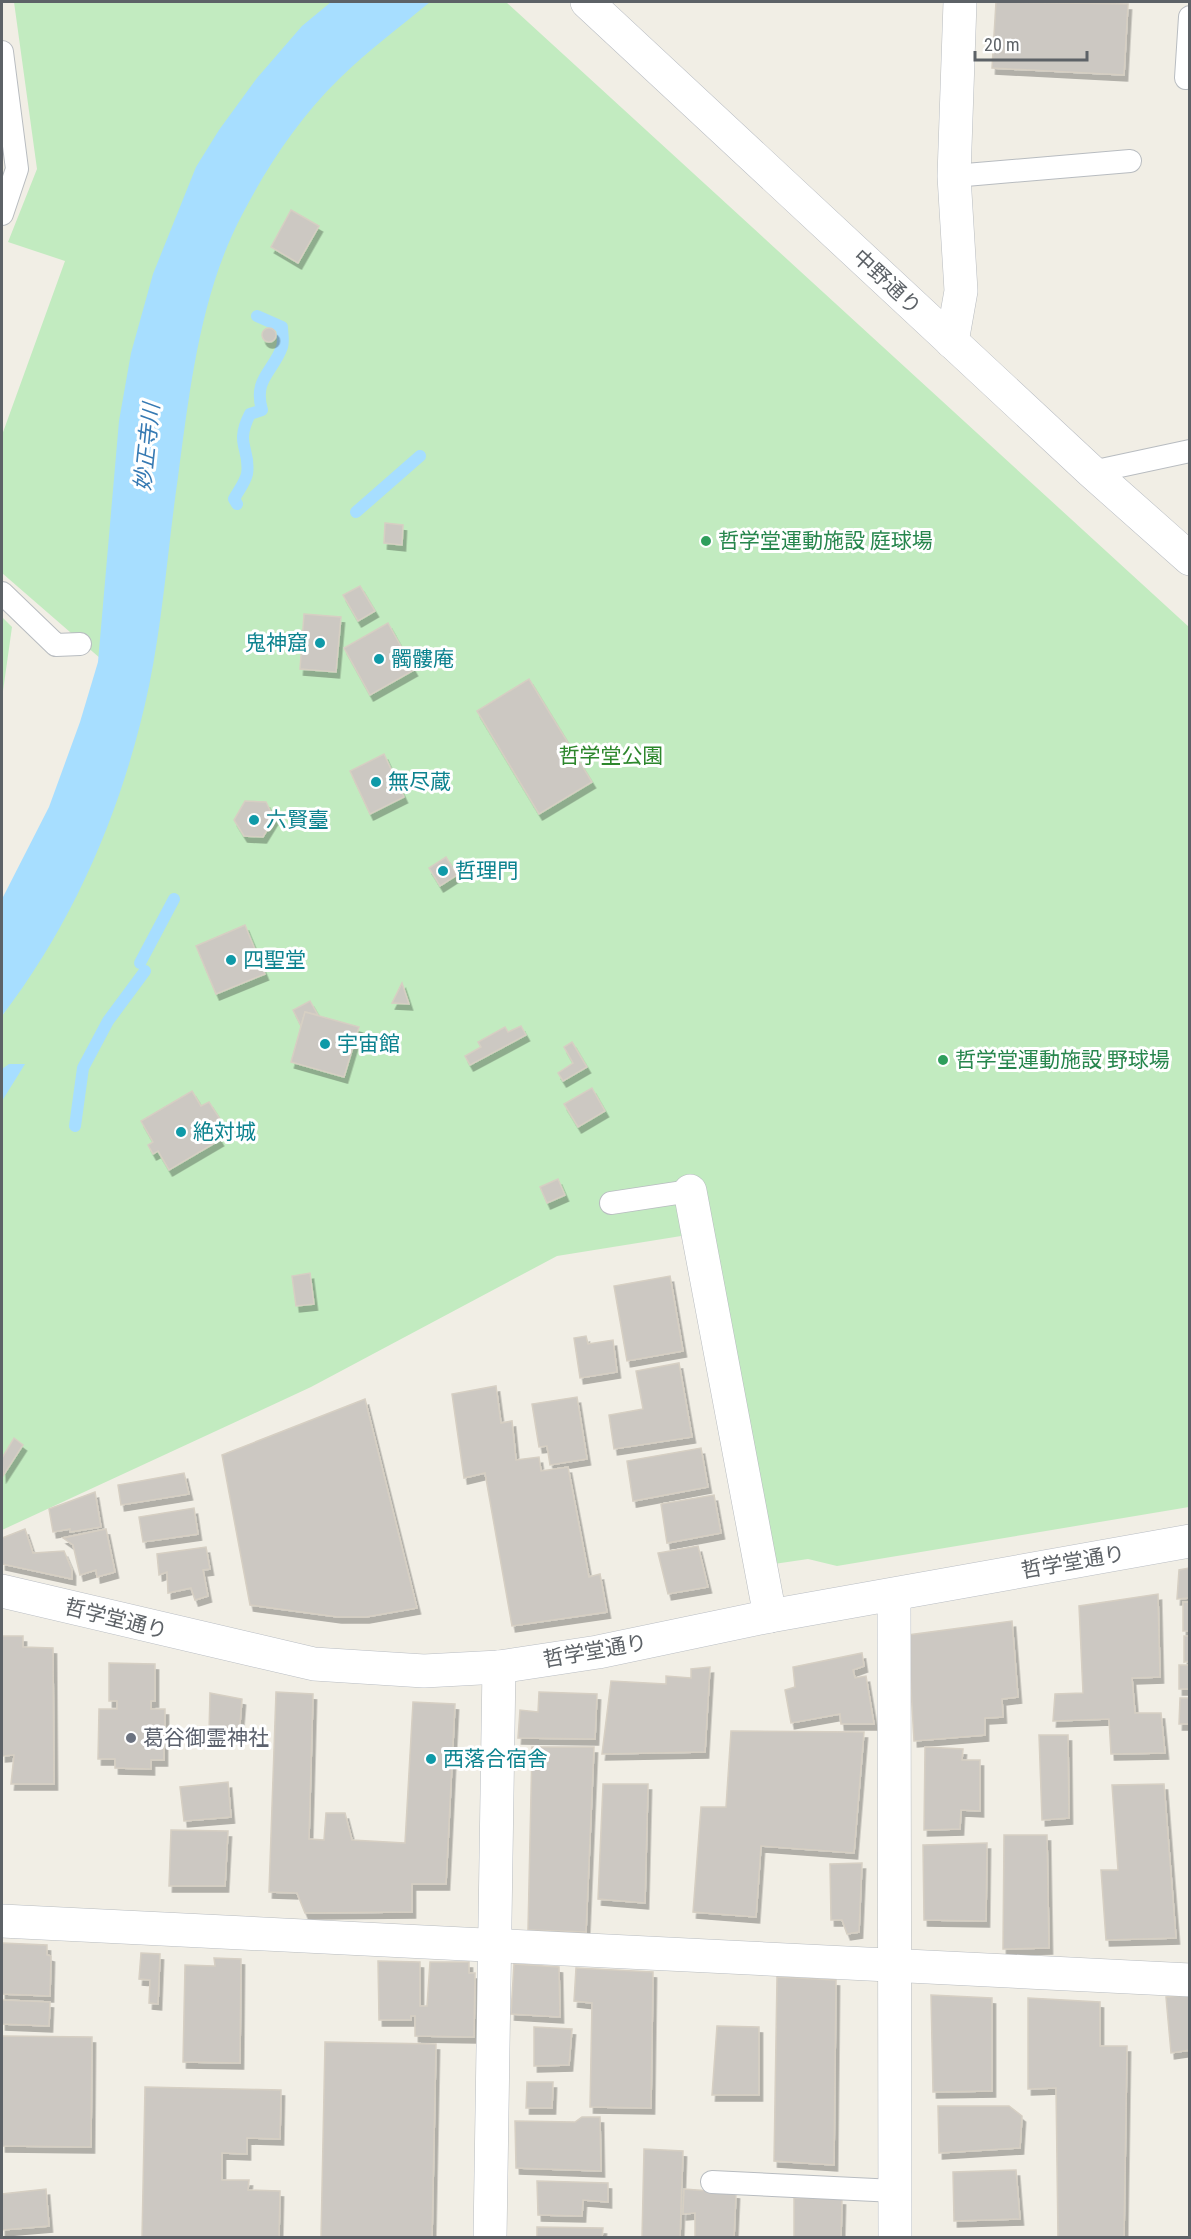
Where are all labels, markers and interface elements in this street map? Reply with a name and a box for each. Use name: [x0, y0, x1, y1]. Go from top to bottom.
scale bar: [975, 24, 1088, 62]
text: 20 m: [984, 34, 1019, 55]
street label: 中野通り: [848, 245, 926, 319]
water label: 妙正寺川: [130, 400, 164, 492]
place label: 哲学堂運動施設 庭球場: [718, 529, 933, 553]
marker: 哲学堂運動施設 庭球場: [699, 534, 713, 548]
place label: 鬼神窟: [245, 631, 308, 655]
marker: 鬼神窟: [313, 636, 327, 650]
place label: 髑髏庵: [391, 647, 454, 671]
marker: 髑髏庵: [372, 652, 386, 666]
park label: 哲学堂公園: [559, 744, 664, 768]
place label: 無尽蔵: [388, 770, 451, 794]
marker: 無尽蔵: [369, 775, 383, 789]
place label: 六賢臺: [266, 808, 329, 832]
marker: 六賢臺: [247, 813, 261, 827]
place label: 哲理門: [455, 859, 518, 883]
marker: 哲理門: [436, 864, 450, 878]
place label: 四聖堂: [243, 948, 306, 972]
marker: 四聖堂: [224, 953, 238, 967]
place label: 宇宙館: [337, 1032, 400, 1056]
marker: 宇宙館: [318, 1037, 332, 1051]
place label: 哲学堂運動施設 野球場: [955, 1048, 1170, 1072]
marker: 哲学堂運動施設 野球場: [936, 1053, 950, 1067]
place label: 絶対城: [193, 1120, 256, 1144]
marker: 絶対城: [174, 1125, 188, 1139]
street label: 哲学堂通り: [1019, 1541, 1127, 1583]
street label: 哲学堂通り: [62, 1595, 170, 1643]
street label: 哲学堂通り: [541, 1630, 649, 1672]
place label: 葛谷御霊神社: [143, 1726, 269, 1750]
marker: 葛谷御霊神社: [124, 1731, 138, 1745]
place label: 西落合宿舎: [443, 1747, 548, 1771]
marker: 西落合宿舎: [424, 1752, 438, 1766]

